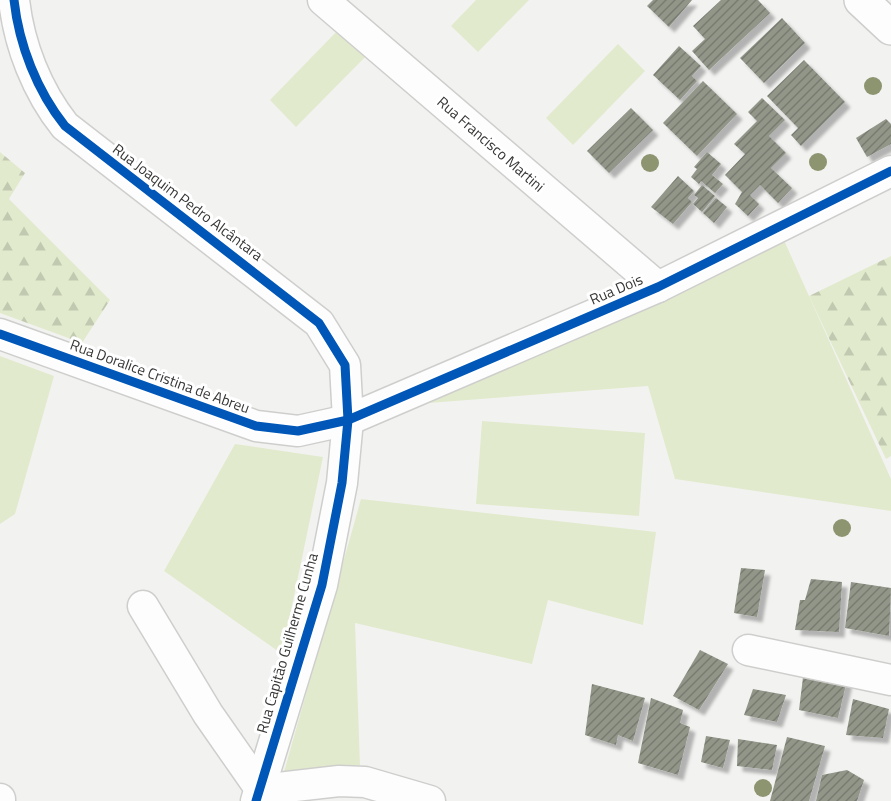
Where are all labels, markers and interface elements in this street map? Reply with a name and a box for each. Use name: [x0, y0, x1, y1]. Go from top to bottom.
street label: Rua Francisco Martini: [432, 91, 550, 197]
street label: Rua Joaquim Pedro Alcântara: [108, 138, 268, 267]
street label: Rua Dois: [586, 267, 646, 310]
street label: Rua Doralice Cristina de Abreu: [67, 333, 253, 419]
street label: Rua Capitão Guilherme Cunha: [250, 550, 324, 736]

